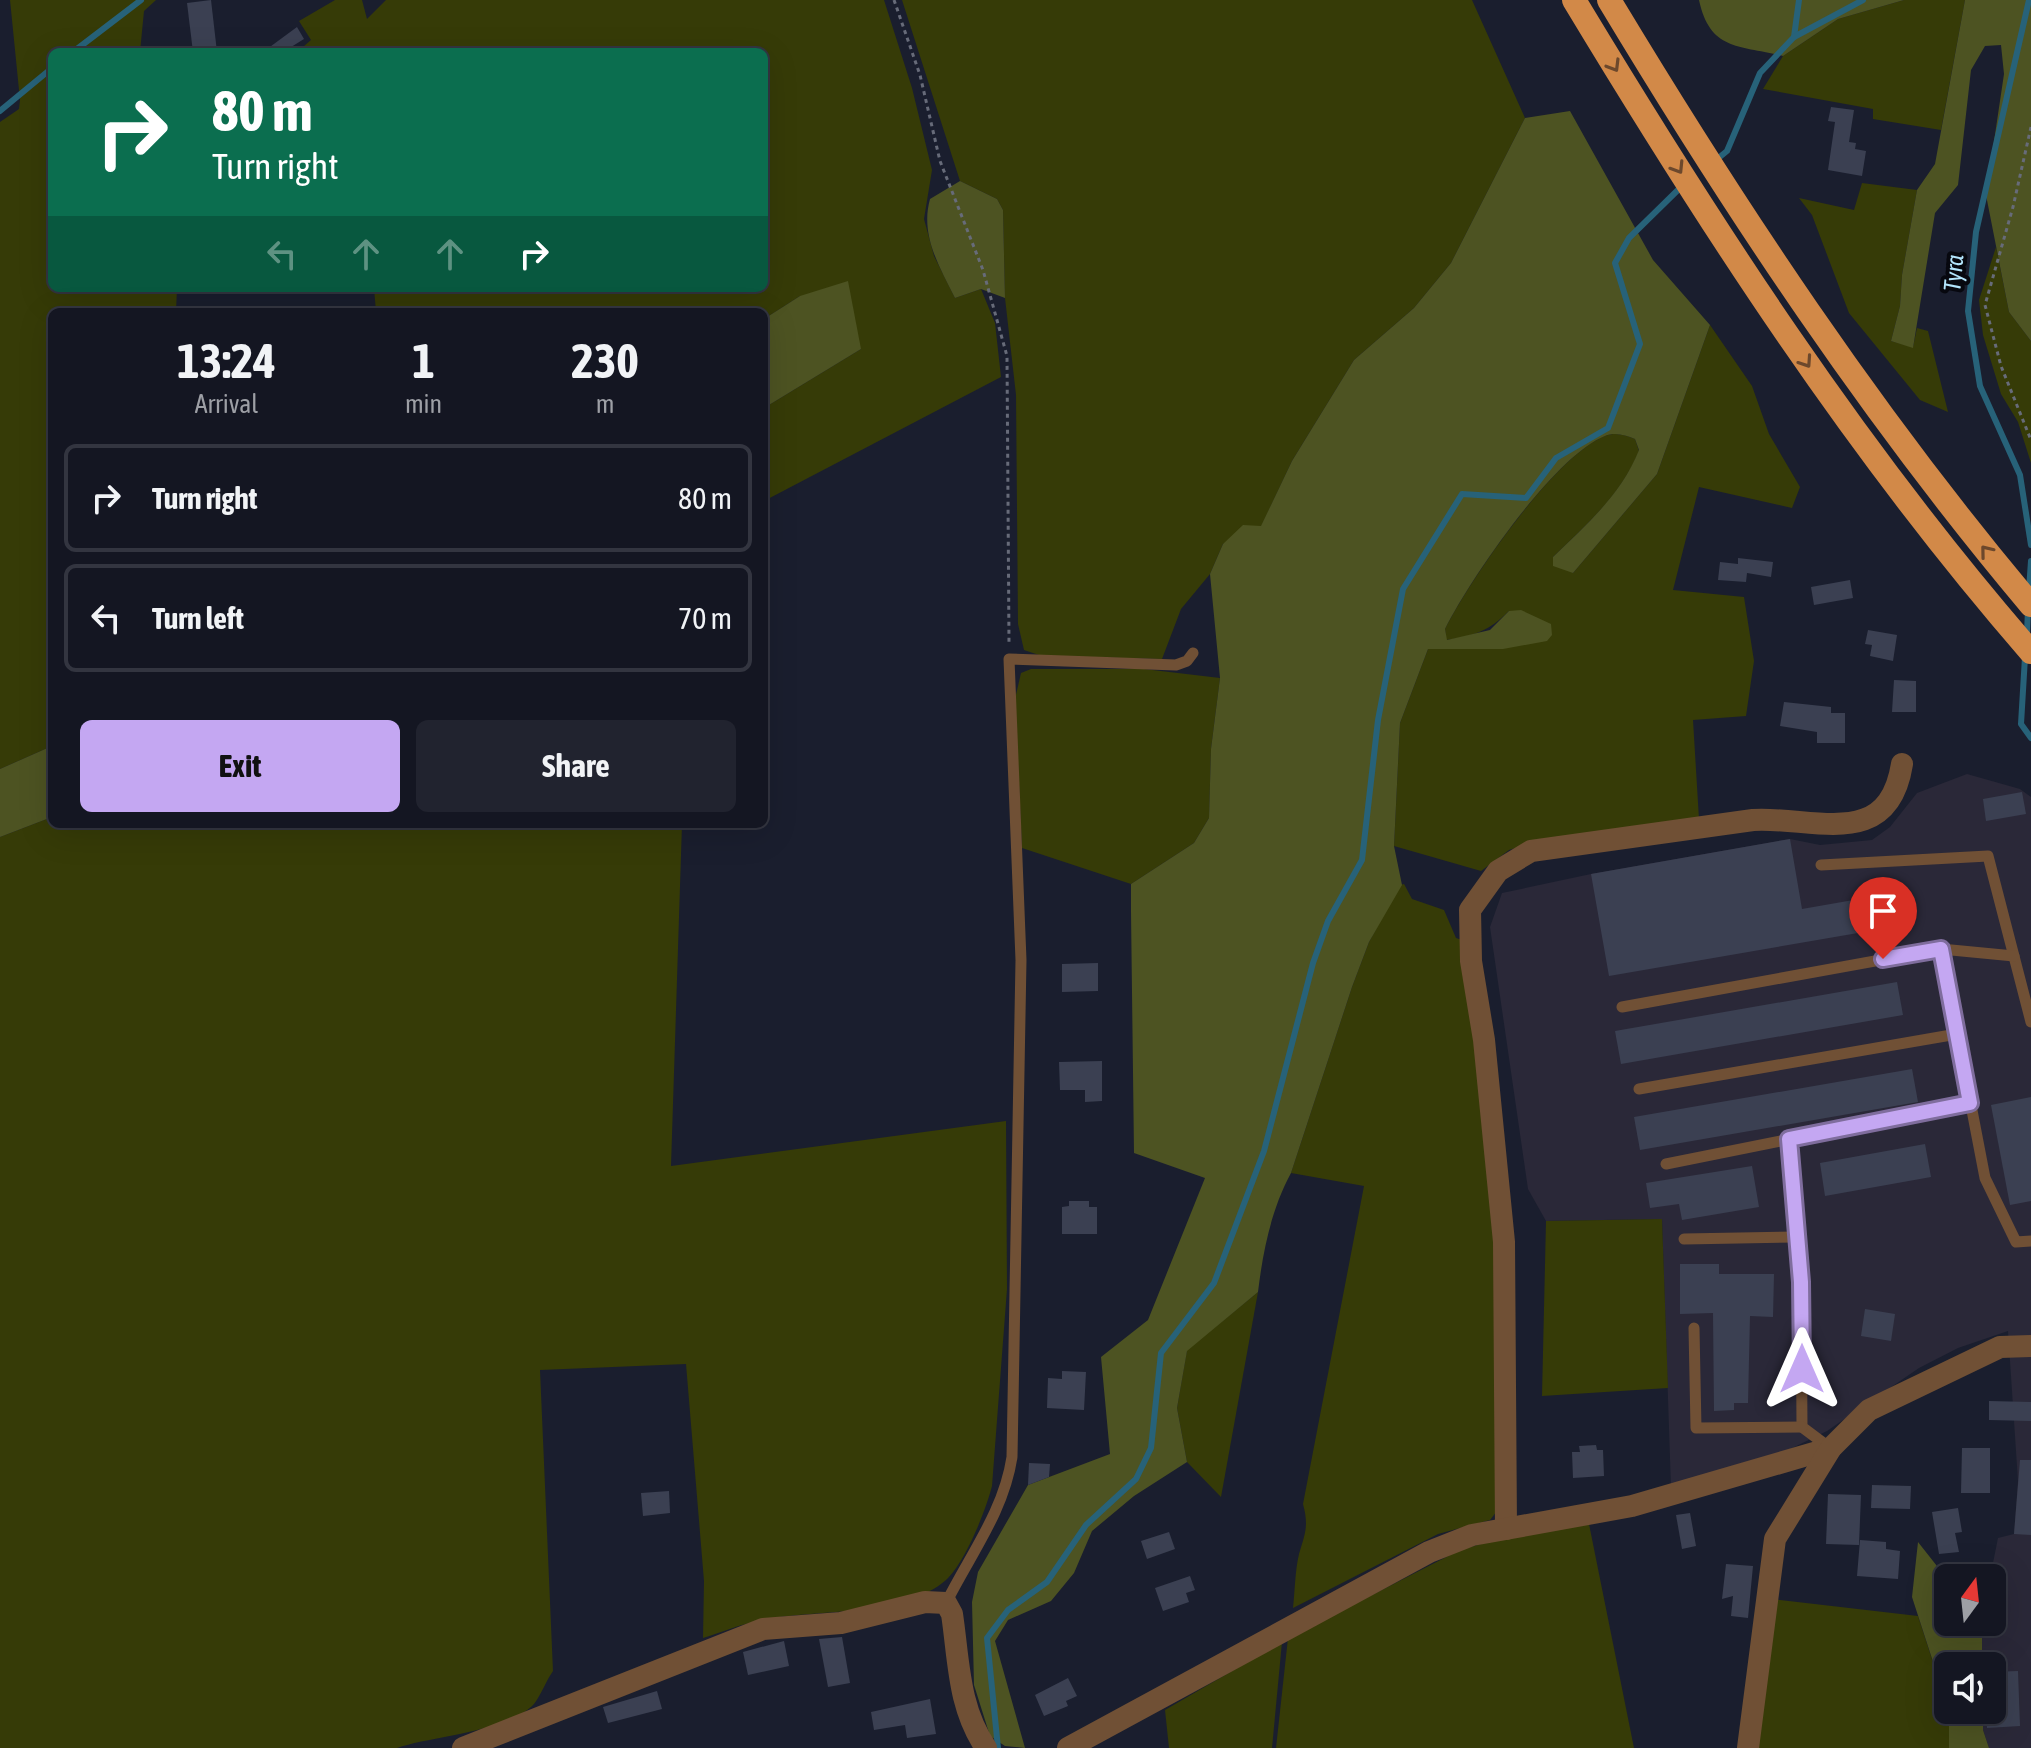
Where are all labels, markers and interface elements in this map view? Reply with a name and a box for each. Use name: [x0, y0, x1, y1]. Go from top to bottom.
one-way arrow: [1605, 57, 1620, 72]
text: 80 m: [212, 79, 313, 143]
icon: right: [80, 80, 184, 184]
text: Turn right: [212, 145, 339, 187]
one-way arrow: [1668, 159, 1683, 173]
icon: left: [260, 232, 304, 276]
icon: ahead: [344, 232, 388, 276]
icon: ahead: [428, 232, 472, 276]
icon: right: [512, 232, 556, 276]
water label: Tyra: [1938, 253, 1969, 293]
text: 13:24: [177, 333, 276, 388]
text: 1: [412, 333, 435, 388]
text: 230: [571, 333, 639, 388]
one-way arrow: [1796, 353, 1811, 367]
text: Arrival: [195, 389, 258, 419]
text: min: [405, 389, 442, 419]
text: m: [596, 389, 614, 419]
icon: right: [84, 476, 128, 520]
text: Turn right: [152, 481, 258, 515]
text: 80 m: [678, 481, 732, 515]
one-way arrow: [1981, 546, 1996, 560]
icon: left: [84, 596, 128, 640]
text: Turn left: [152, 601, 244, 635]
text: 70 m: [678, 601, 732, 635]
button: Exit: [80, 720, 400, 812]
button: Share: [416, 720, 736, 812]
pin: [1849, 877, 1917, 959]
icon: arrive: [1861, 889, 1905, 933]
position arrow: [1760, 1327, 1844, 1411]
north arrow: [1934, 1564, 2006, 1636]
map controls: [1934, 1564, 2006, 1724]
button: sound: [1934, 1652, 2006, 1724]

